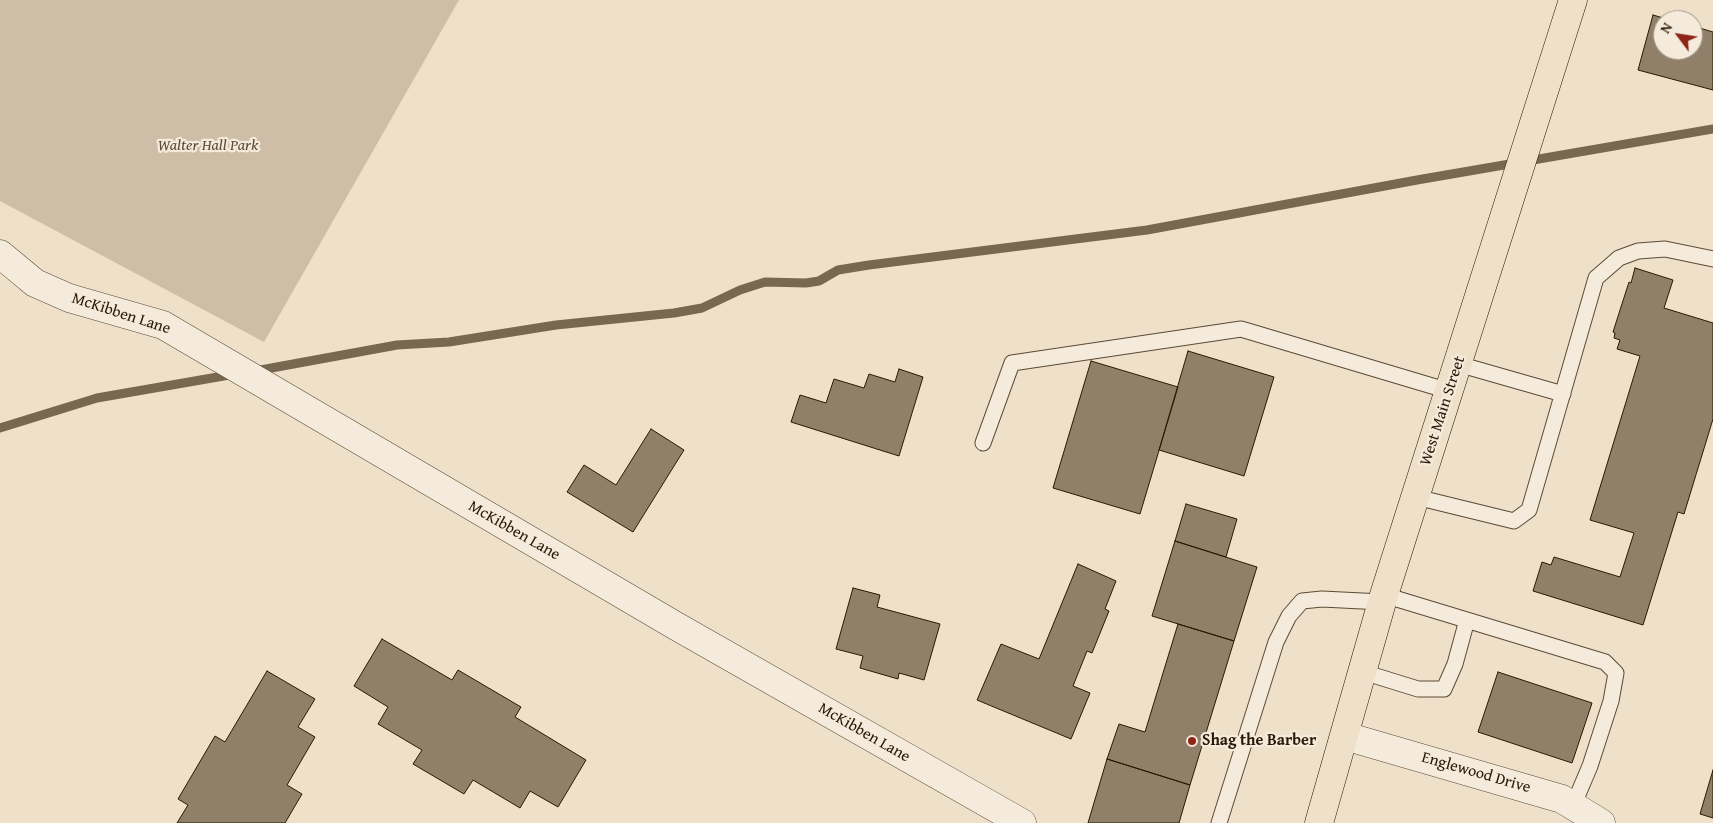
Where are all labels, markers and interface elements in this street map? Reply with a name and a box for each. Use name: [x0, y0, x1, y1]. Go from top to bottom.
north arrow: [1653, 10, 1703, 60]
text: N: [1655, 19, 1677, 37]
park label: Walter Hall Park: [158, 136, 258, 156]
street label: McKibben Lane: [69, 289, 173, 339]
street label: West Main Street: [1416, 354, 1470, 468]
street label: McKibben Lane: [465, 497, 563, 565]
street label: McKibben Lane: [815, 699, 913, 767]
place label: Shag the Barber: [1202, 731, 1316, 751]
marker: Shag the Barber: [1186, 735, 1198, 747]
street label: Englewood Drive: [1419, 748, 1533, 798]

